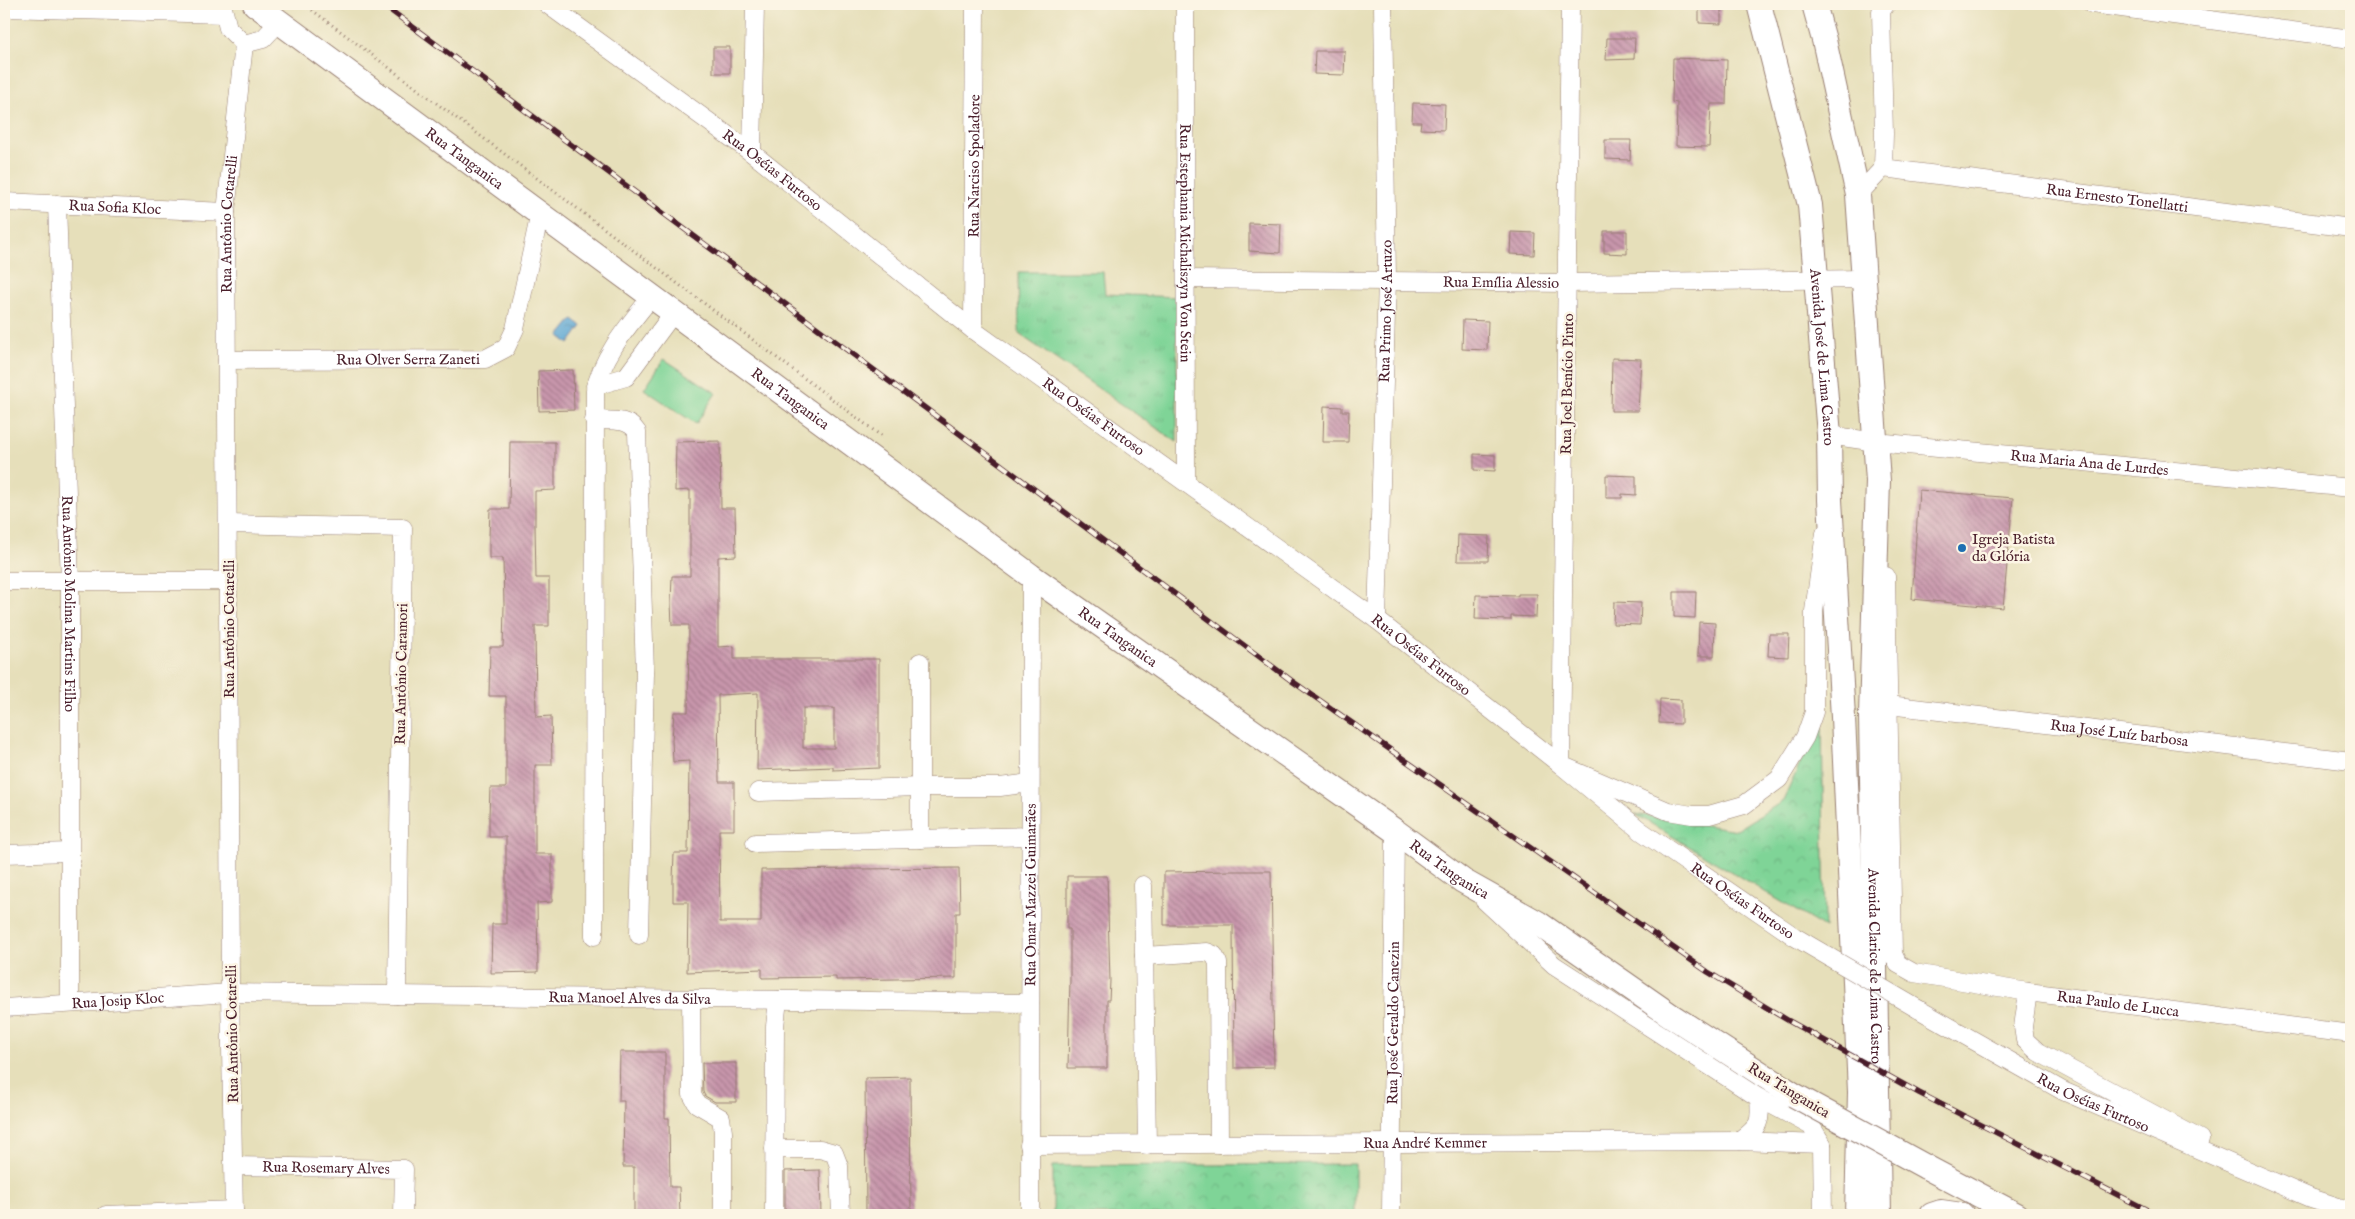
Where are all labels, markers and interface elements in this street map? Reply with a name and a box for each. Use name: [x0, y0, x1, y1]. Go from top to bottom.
street label: Rua Narciso Spoladore: [965, 94, 984, 238]
street label: Rua Estephania Michaliszyn Von Stein: [1175, 123, 1195, 363]
street label: Rua Tanganica: [421, 124, 507, 194]
street label: Rua Oséias Furtoso: [718, 126, 826, 216]
street label: Rua Antônio Cotarelli: [217, 154, 242, 293]
street label: Rua Ernesto Tonellatti: [2045, 180, 2189, 217]
street label: Rua Sofia Kloc: [68, 196, 162, 219]
street label: Rua Primo José Artuzo: [1375, 240, 1397, 383]
street label: Avenida José de Lima Castro: [1805, 267, 1838, 446]
street label: Rua Emília Alessio: [1443, 273, 1559, 293]
street label: Rua Joel Benício Pinto: [1557, 313, 1578, 455]
street label: Rua Olver Serra Zaneti: [336, 350, 480, 370]
street label: Rua Tanganica: [747, 364, 833, 434]
street label: Rua Oséias Furtoso: [1038, 374, 1148, 460]
street label: Rua Maria Ana de Lurdes: [2009, 446, 2169, 480]
street label: Rua Antônio Molina Martins Filho: [57, 495, 79, 712]
place label: Igreja Batista da Glória: [1972, 530, 2055, 566]
marker: Igreja Batista da Glória: [1956, 542, 1968, 554]
street label: Rua Antônio Cotarelli: [220, 560, 239, 698]
street label: Rua Antônio Caramori: [391, 603, 412, 745]
street label: Rua Tanganica: [1074, 603, 1161, 672]
street label: Rua Oséias Furtoso: [1367, 610, 1475, 700]
street label: Rua José Luíz barbosa: [2049, 716, 2190, 751]
street label: Rua Omar Mazzei Guimarães: [1021, 804, 1041, 986]
street label: Rua Tanganica: [1405, 836, 1493, 904]
street label: Rua Oséias Furtoso: [1687, 859, 1798, 944]
street label: Avenida Clarice de Lima Castro: [1863, 867, 1886, 1064]
street label: Rua José Geraldo Canezin: [1383, 941, 1404, 1105]
street label: Rua Antônio Cotarelli: [222, 965, 243, 1103]
street label: Rua Paulo de Lucca: [2056, 987, 2181, 1022]
street label: Rua Josip Kloc: [71, 988, 165, 1014]
street label: Rua Manoel Alves da Silva: [548, 988, 711, 1009]
street label: Rua Tanganica: [1744, 1058, 1834, 1123]
street label: Rua Oséias Furtoso: [2033, 1069, 2152, 1137]
street label: Rua André Kemmer: [1363, 1133, 1488, 1153]
street label: Rua Rosemary Alves: [262, 1157, 390, 1179]

